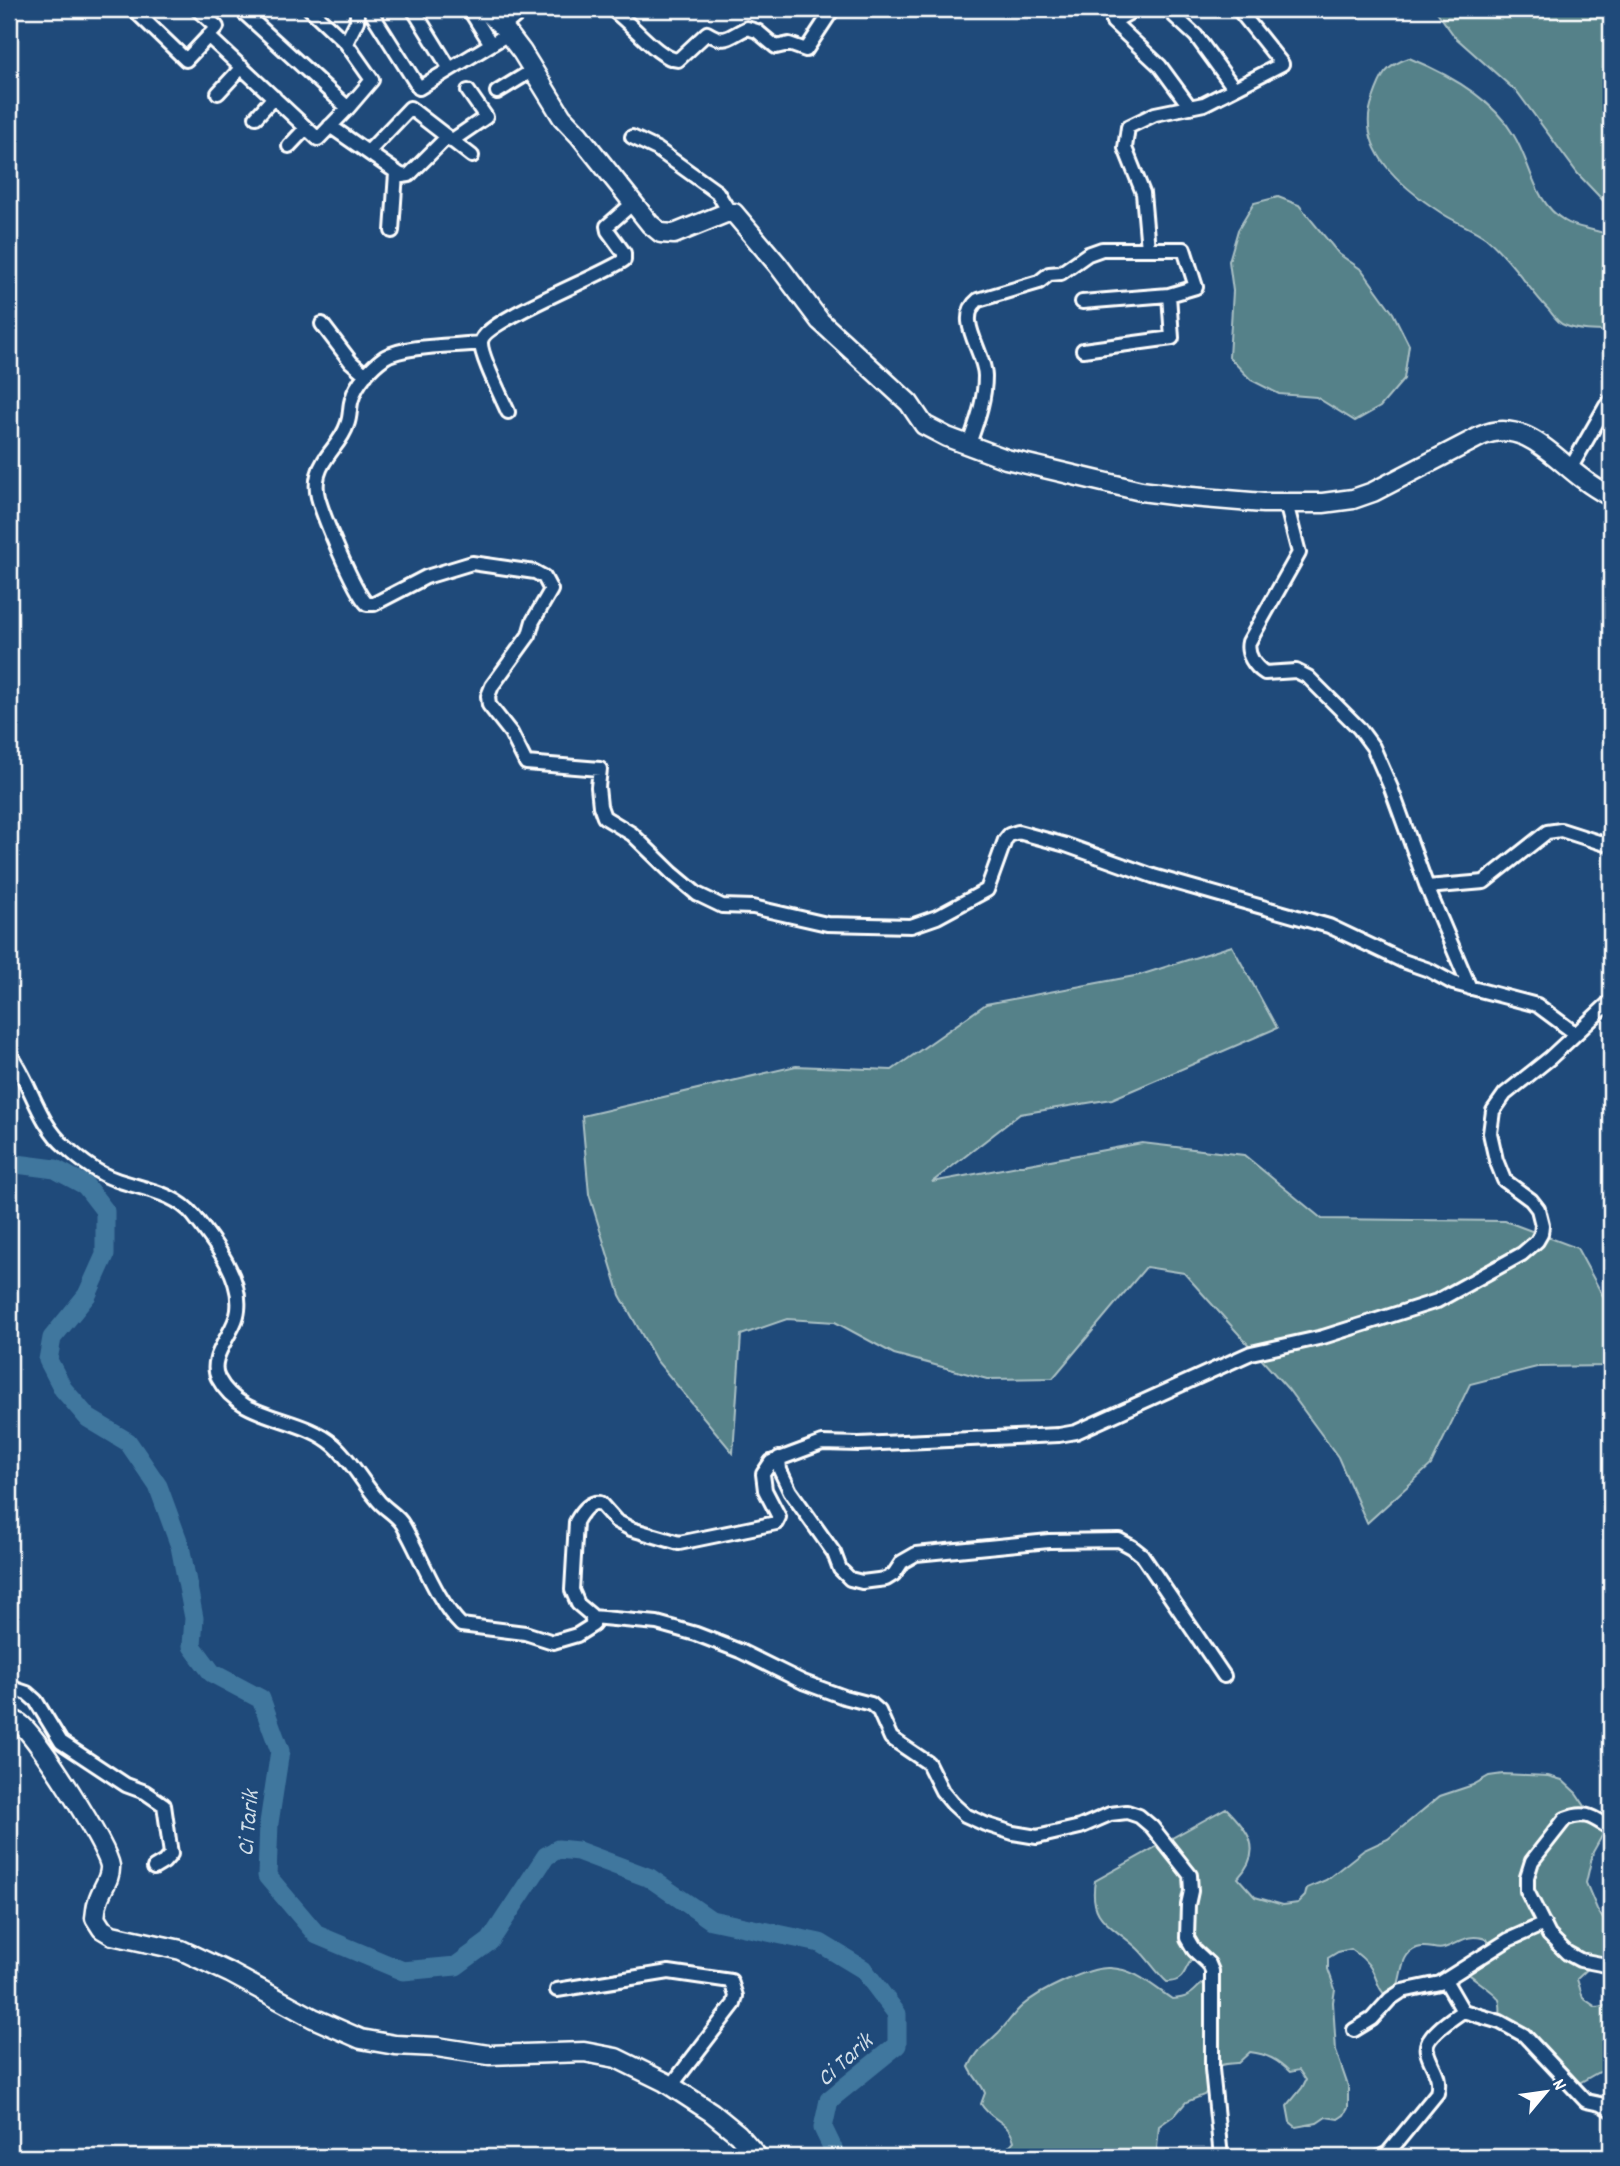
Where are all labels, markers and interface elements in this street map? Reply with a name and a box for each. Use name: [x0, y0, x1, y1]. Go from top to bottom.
water label: Ci Tarik: [230, 1787, 270, 1857]
water label: Ci Tarik: [810, 2025, 883, 2096]
north arrow: [1512, 2058, 1582, 2128]
text: N: [1544, 2075, 1572, 2096]

